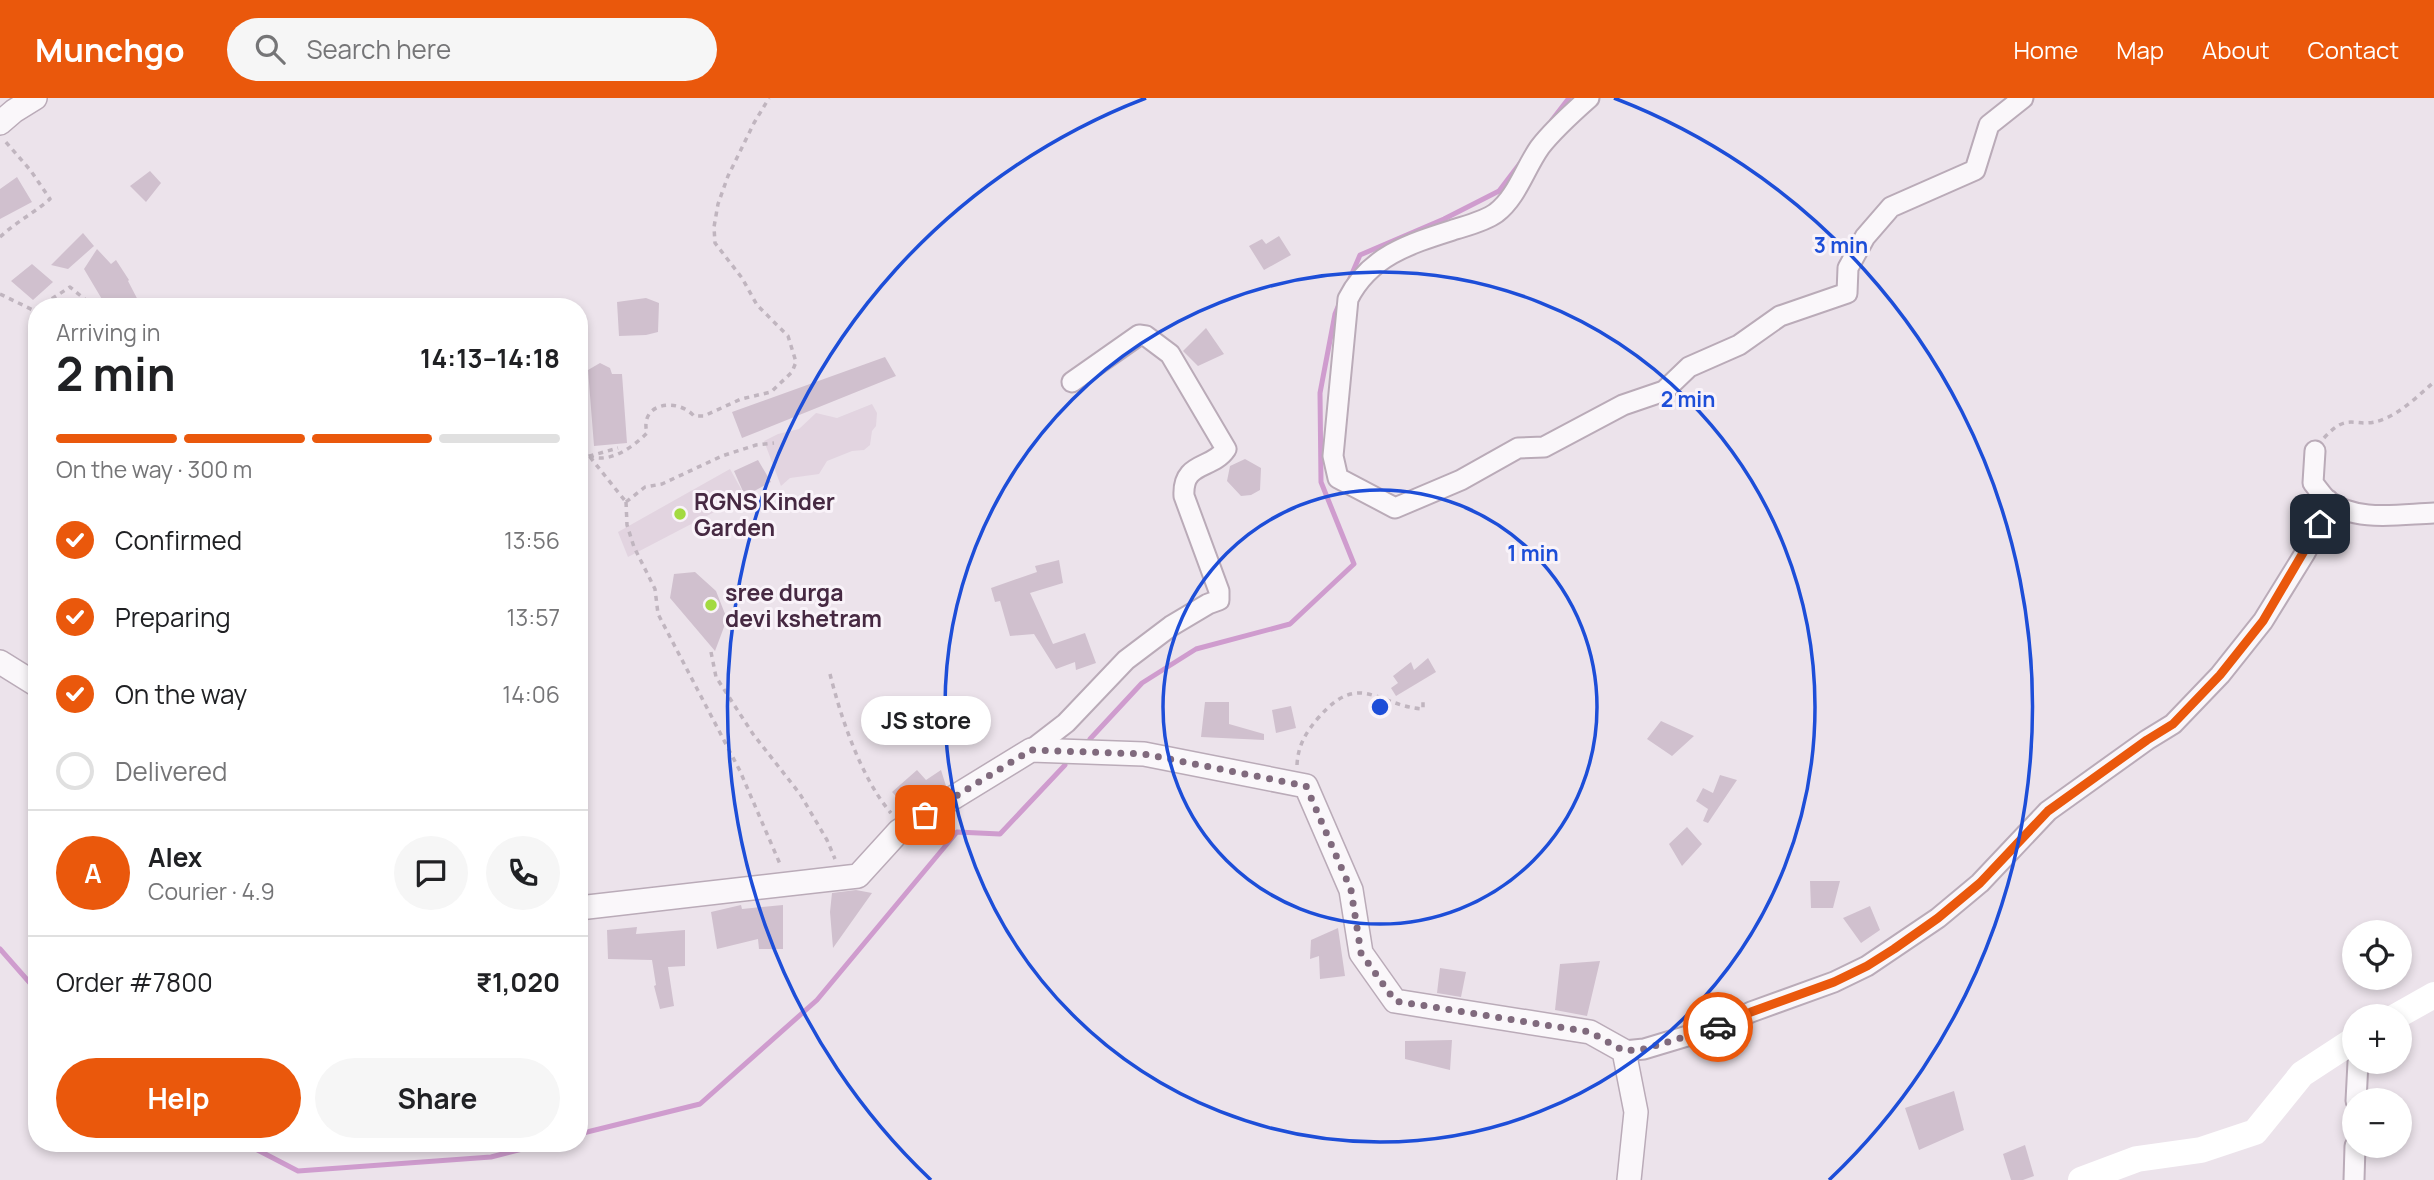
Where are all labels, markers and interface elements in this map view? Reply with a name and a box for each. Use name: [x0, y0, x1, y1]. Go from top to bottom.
search box: [227, 18, 717, 81]
text: Munchgo: [35, 27, 185, 72]
icon: search: [251, 30, 289, 68]
text: Search here: [307, 31, 451, 67]
text: Home: [2013, 33, 2078, 66]
text: Map: [2116, 33, 2164, 66]
text: About: [2202, 33, 2270, 66]
text: Contact: [2308, 33, 2399, 66]
text: 3 min: [1814, 231, 1868, 259]
text: Arriving in: [56, 316, 161, 348]
text: 14:13–14:18: [420, 340, 560, 376]
text: 2 min: [56, 342, 176, 405]
text: 2 min: [1661, 385, 1715, 413]
text: On the way · 300 m: [56, 453, 252, 485]
place label: RGNS Kinder Garden: [694, 485, 835, 543]
pin: [2290, 494, 2350, 554]
icon: home: [2301, 505, 2339, 543]
marker: RGNS Kinder Garden: [672, 506, 688, 522]
icon: check: [56, 521, 94, 559]
text: Confirmed: [115, 522, 242, 558]
text: 13:56: [504, 524, 560, 556]
text: 1 min: [1507, 539, 1559, 567]
place label: sree durga devi kshetram: [725, 576, 882, 634]
marker: sree durga devi kshetram: [703, 597, 719, 613]
icon: check: [56, 598, 94, 636]
text: Preparing: [115, 599, 231, 635]
text: 13:57: [507, 601, 560, 633]
icon: check: [56, 675, 94, 713]
text: On the way: [115, 676, 247, 712]
text: 14:06: [502, 678, 560, 710]
centre of rings: [1368, 695, 1392, 719]
callout: JS store: [860, 696, 990, 745]
text: JS store: [881, 704, 971, 736]
text: Delivered: [115, 753, 227, 789]
pin: [895, 785, 955, 845]
icon: bag: [906, 796, 944, 834]
button: chat: [394, 836, 468, 910]
button: phone: [486, 836, 560, 910]
text: Alex: [148, 839, 202, 875]
text: A: [84, 855, 102, 891]
text: Courier · 4.9: [148, 875, 275, 907]
map controls: [2342, 920, 2412, 1158]
button: locate: [2342, 920, 2412, 990]
text: Order #7800: [56, 964, 213, 1000]
text: ₹1,020: [476, 964, 560, 1000]
courier: [1683, 992, 1753, 1062]
button: +: [2342, 1004, 2412, 1074]
icon: car: [1699, 1008, 1737, 1046]
button: Help: [56, 1058, 301, 1138]
button: Share: [315, 1058, 560, 1138]
button: −: [2342, 1088, 2412, 1158]

